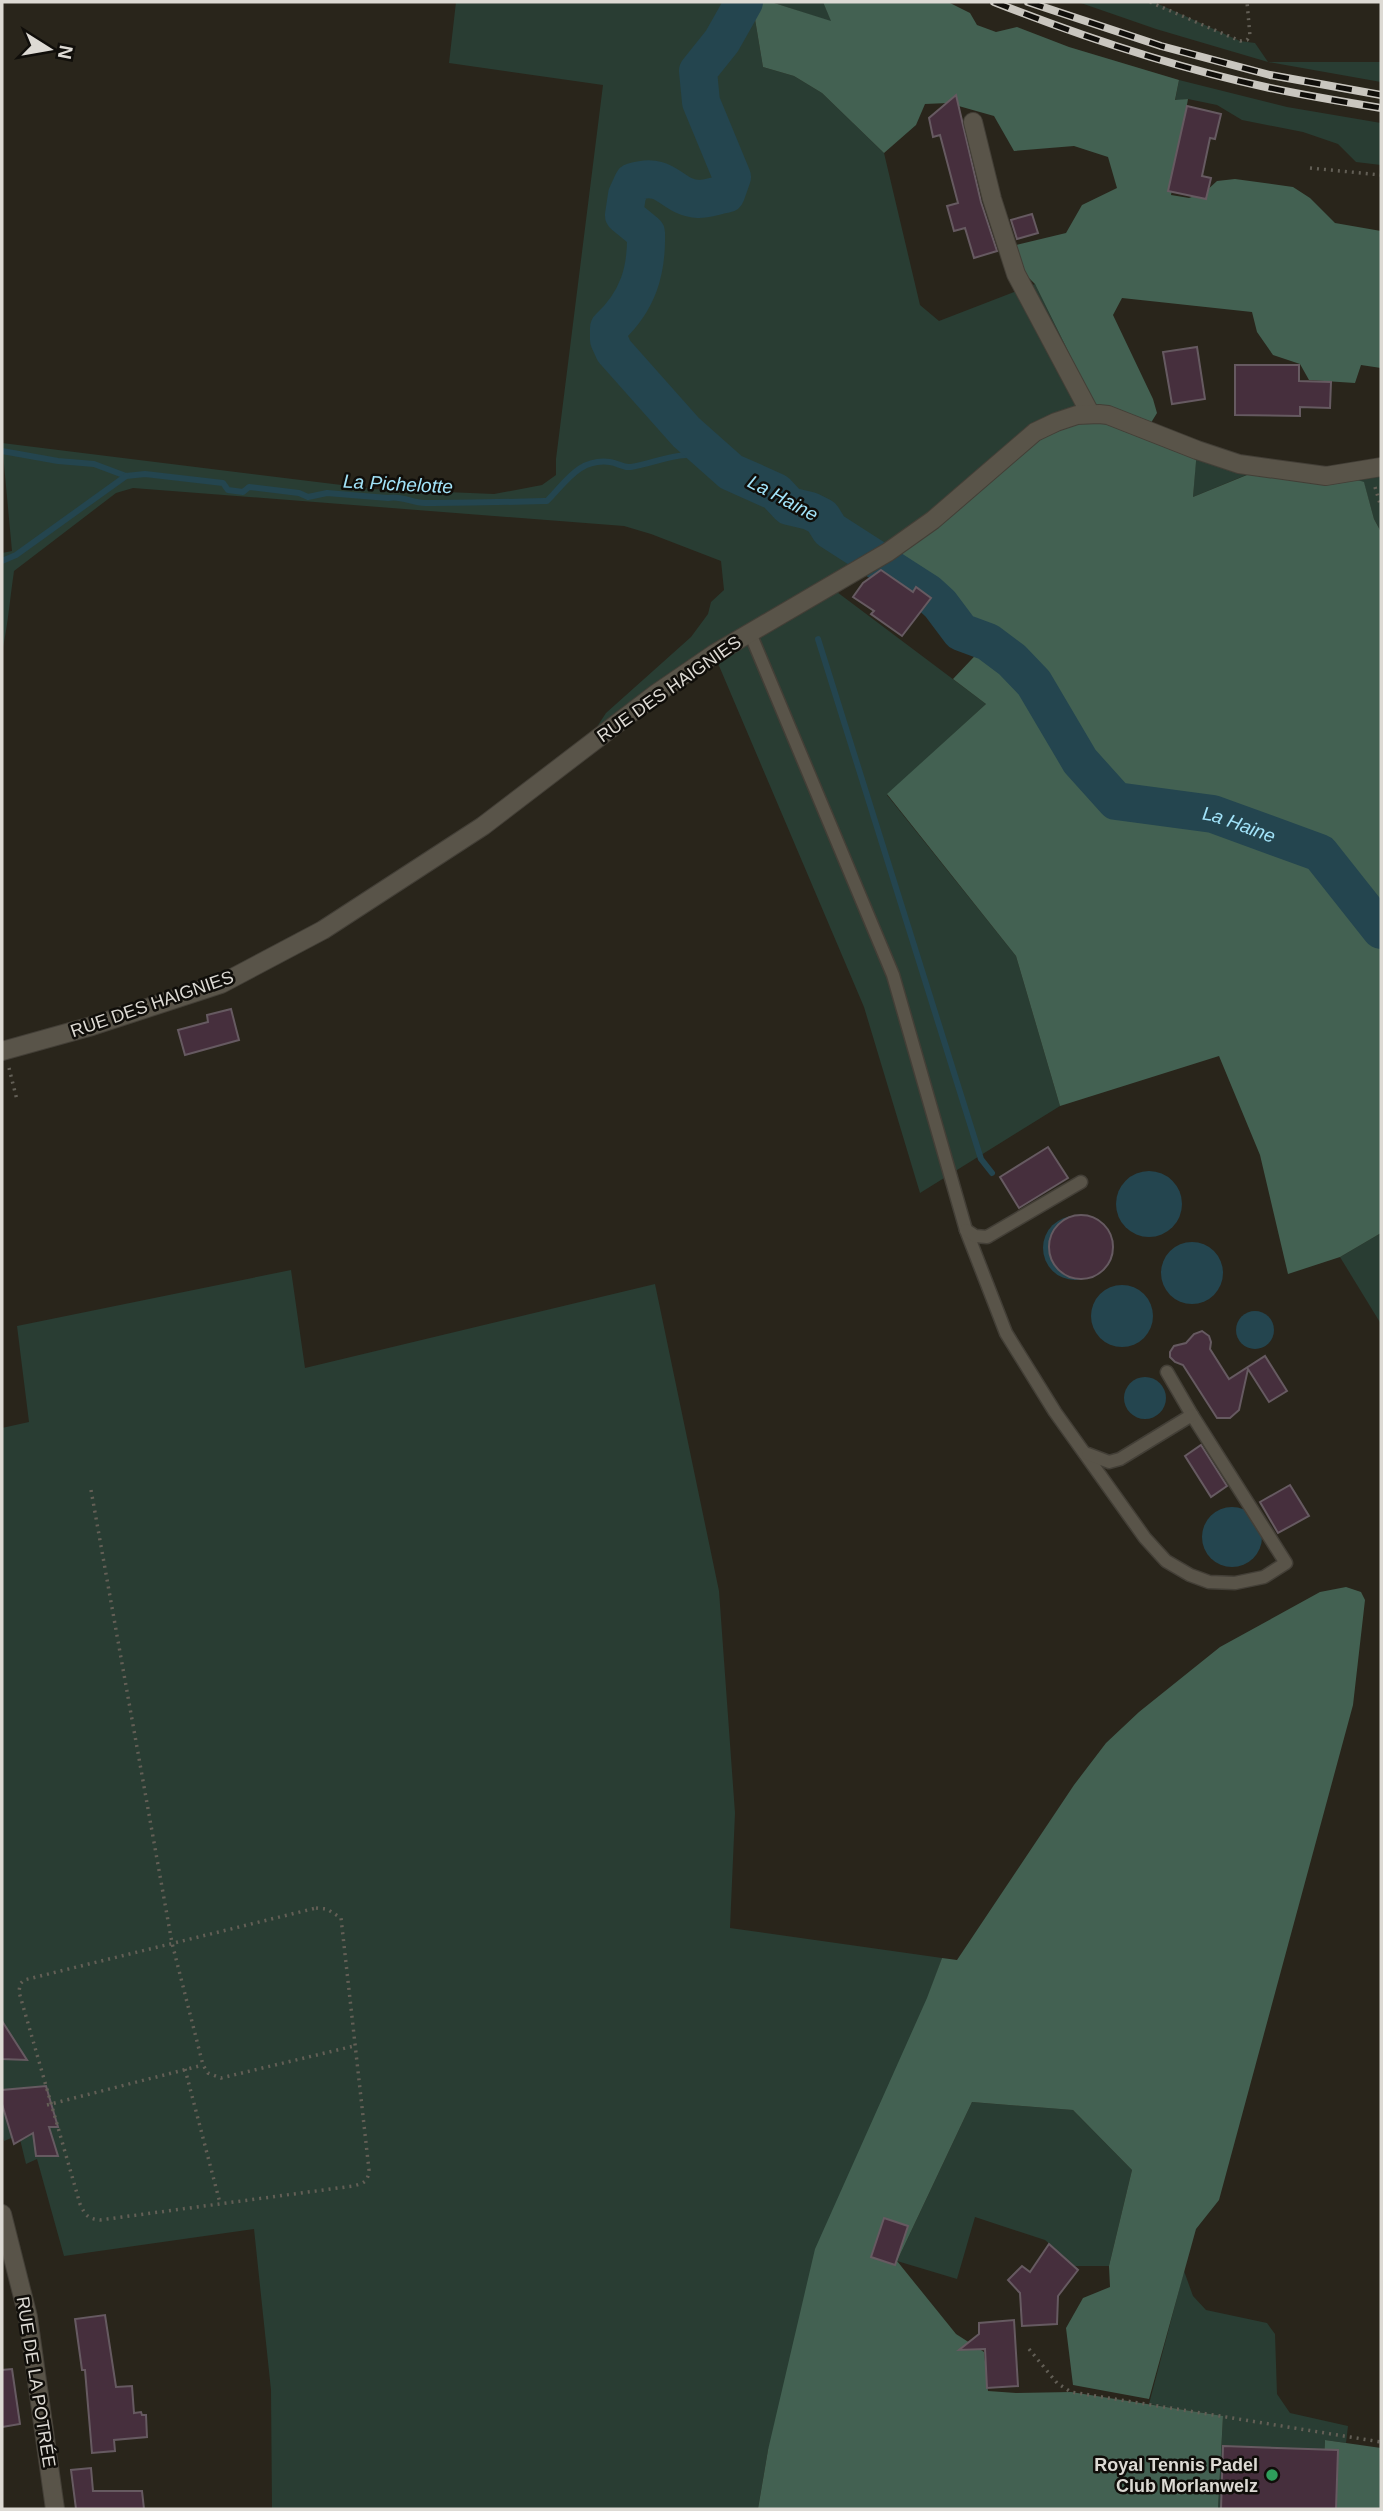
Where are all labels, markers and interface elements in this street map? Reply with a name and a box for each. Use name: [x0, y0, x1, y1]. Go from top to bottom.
north arrow: [14, 14, 84, 84]
text: N: [54, 43, 77, 61]
water label: La Pichelotte: [343, 471, 453, 497]
water label: La Haine: [744, 471, 822, 525]
street label: RUE DES HAIGNIES: [593, 632, 745, 746]
water label: La Haine: [1201, 802, 1278, 846]
street label: RUE DES HAIGNIES: [68, 967, 236, 1041]
street label: RUE DE LA POTRÉE: [13, 2295, 59, 2469]
place label: Royal Tennis Padel Club Morlanwelz: [1094, 2455, 1258, 2496]
marker: Royal Tennis Padel Club Morlanwelz: [1264, 2467, 1280, 2483]

